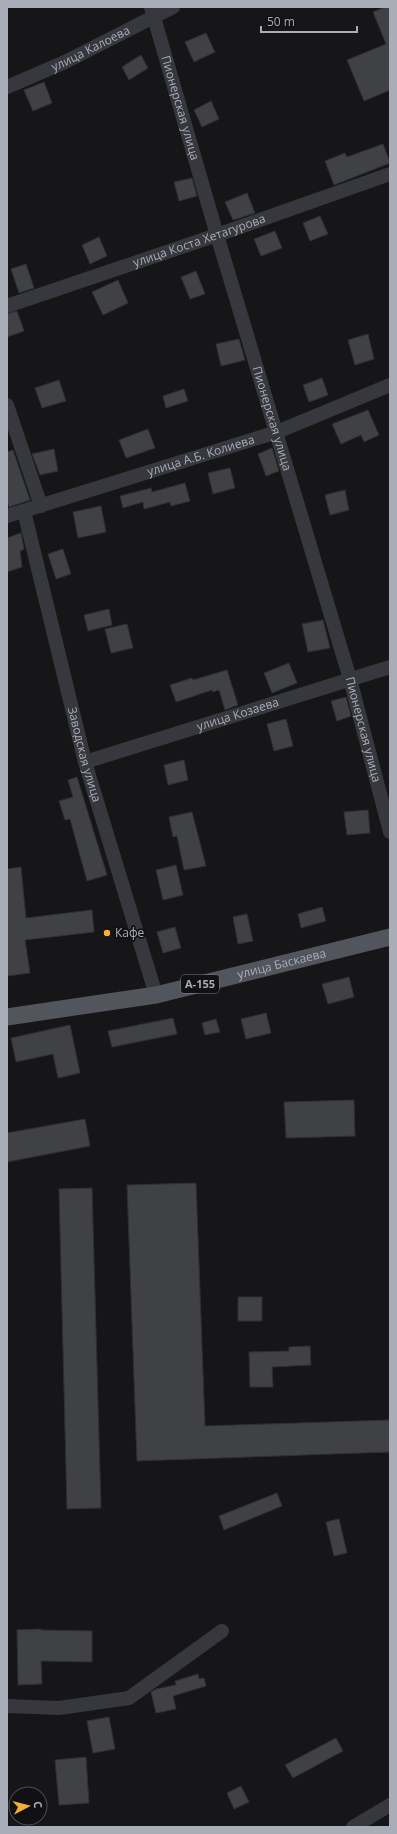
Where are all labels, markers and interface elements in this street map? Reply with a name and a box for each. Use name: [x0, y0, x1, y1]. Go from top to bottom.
scale bar: [261, 8, 357, 34]
text: 50 m: [267, 13, 295, 30]
street label: улица Калоева: [48, 21, 133, 75]
street label: Пионерская улица: [157, 53, 204, 162]
street label: улица Коста Хетагурова: [131, 210, 268, 271]
street label: Пионерская улица: [249, 364, 296, 473]
street label: улица А.Б. Колиева: [145, 431, 256, 480]
street label: Пионерская улица: [342, 675, 386, 784]
street label: улица Козаева: [194, 693, 281, 735]
street label: Заводская улица: [64, 705, 106, 804]
place label: Кафе: [115, 924, 145, 941]
marker: Кафе: [102, 928, 112, 938]
street label: улица Баскаева: [235, 944, 328, 983]
road number: А-155: [181, 975, 219, 993]
north arrow: [8, 1786, 48, 1826]
text: С: [31, 1800, 46, 1809]

